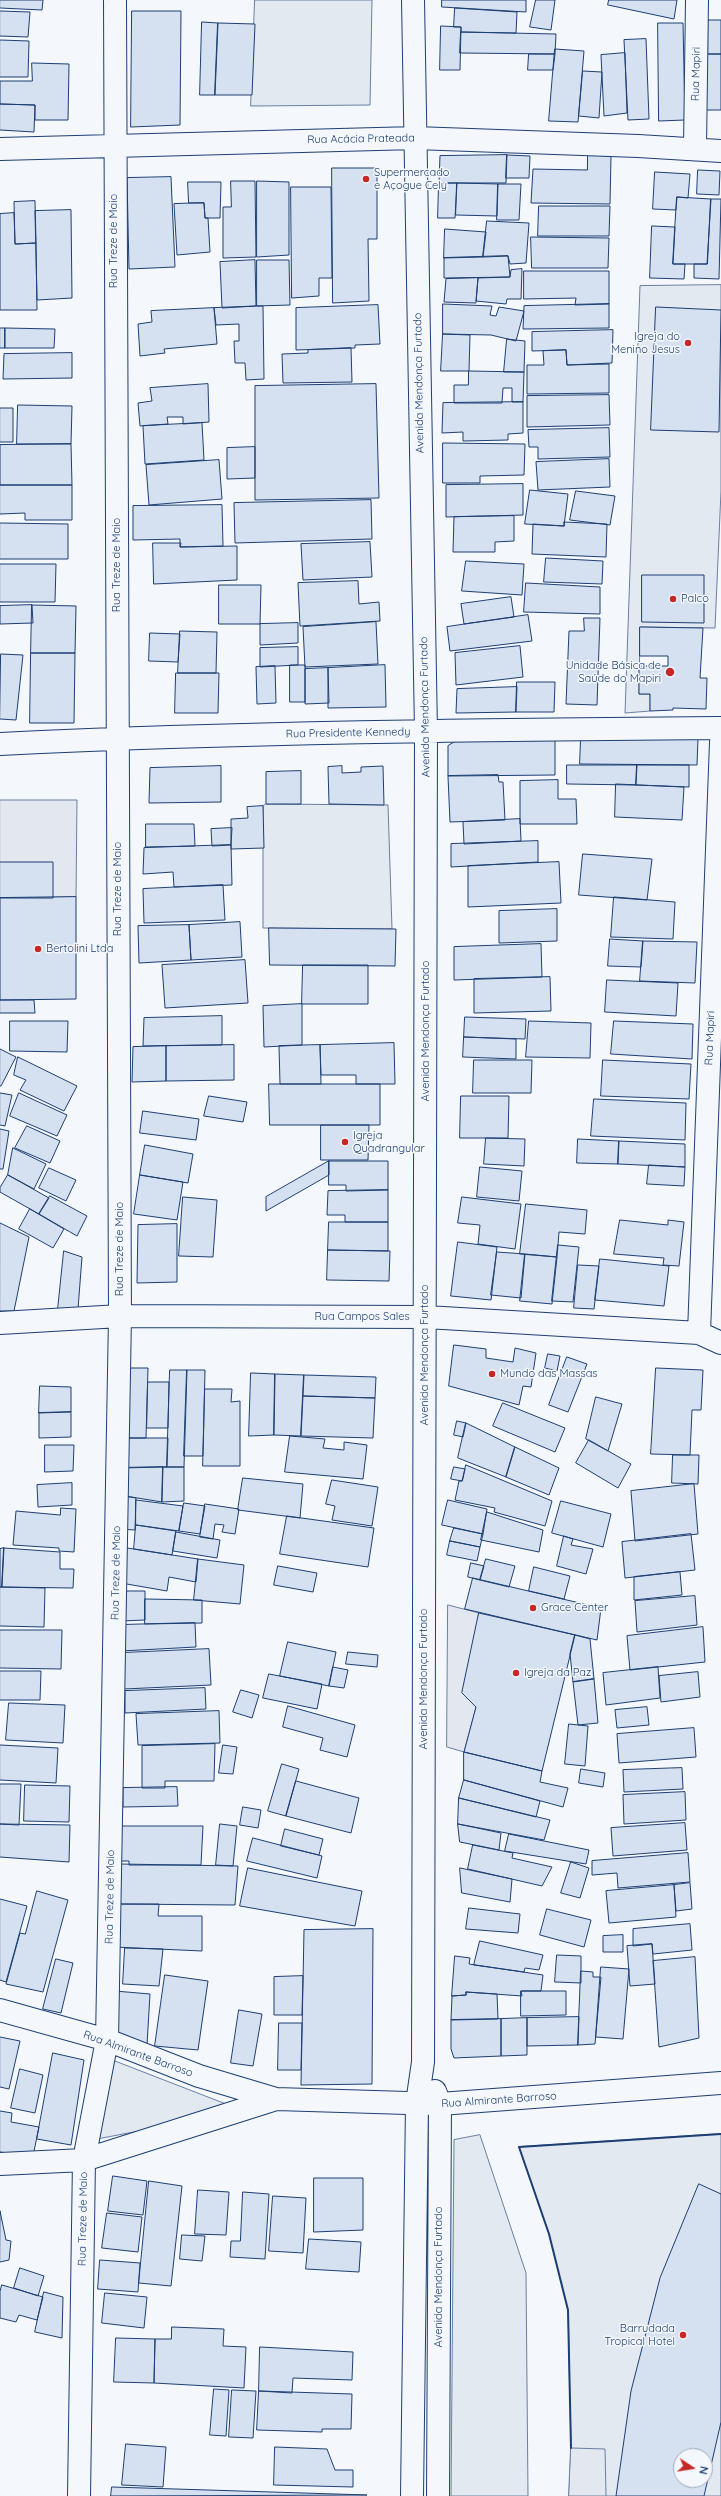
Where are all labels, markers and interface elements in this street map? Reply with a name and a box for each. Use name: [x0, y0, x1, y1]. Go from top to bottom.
street label: Rua Mapiri: [689, 47, 703, 101]
street label: Rua Acácia Prateada: [307, 131, 415, 147]
place label: Supermercado e Açogue Cely: [374, 166, 449, 192]
marker: Supermercado e Açogue Cely: [361, 174, 371, 184]
street label: Rua Treze de Maio: [107, 194, 121, 288]
street label: Avenida Mendonça Furtado: [411, 312, 427, 454]
place label: Igreja do Menino Jesus: [611, 330, 680, 356]
marker: Igreja do Menino Jesus: [683, 338, 693, 348]
street label: Rua Treze de Maio: [110, 518, 124, 612]
place label: Palco: [681, 592, 709, 606]
marker: Palco: [668, 594, 678, 604]
street label: Avenida Mendonça Furtado: [417, 636, 433, 778]
place label: Unidade Básica de Saúde do Mapiri: [566, 659, 661, 685]
marker: Unidade Básica de Saúde do Mapiri: [664, 666, 676, 678]
street label: Rua Presidente Kennedy: [285, 725, 411, 741]
street label: Rua Treze de Maio: [111, 842, 125, 936]
place label: Bertolini Ltda: [46, 942, 113, 956]
marker: Bertolini Ltda: [33, 944, 43, 954]
street label: Avenida Mendonça Furtado: [419, 961, 433, 1101]
street label: Rua Mapiri: [702, 1011, 718, 1065]
place label: Igreja Quadrangular: [353, 1129, 425, 1155]
marker: Igreja Quadrangular: [340, 1137, 350, 1147]
street label: Rua Treze de Maio: [113, 1202, 127, 1296]
street label: Avenida Mendonça Furtado: [418, 1285, 432, 1425]
street label: Rua Campos Sales: [314, 1310, 410, 1324]
place label: Mundo das Massas: [500, 1367, 598, 1381]
marker: Mundo das Massas: [487, 1369, 497, 1379]
street label: Rua Treze de Maio: [109, 1526, 123, 1620]
place label: Grace Center: [541, 1601, 608, 1615]
marker: Grace Center: [528, 1603, 538, 1613]
street label: Avenida Mendonça Furtado: [417, 1609, 431, 1749]
place label: Igreja da Paz: [524, 1666, 591, 1680]
marker: Igreja da Paz: [511, 1668, 521, 1678]
street label: Rua Treze de Maio: [103, 1850, 117, 1944]
street label: Rua Almirante Barroso: [81, 2028, 195, 2080]
street label: Rua Almirante Barroso: [441, 2089, 557, 2111]
street label: Rua Treze de Maio: [76, 2172, 90, 2266]
street label: Avenida Mendonça Furtado: [432, 2207, 446, 2347]
place label: Barrudada Tropical Hotel: [604, 2322, 675, 2348]
marker: Barrudada Tropical Hotel: [678, 2330, 688, 2340]
north arrow: [673, 2448, 713, 2488]
text: N: [696, 2465, 711, 2476]

